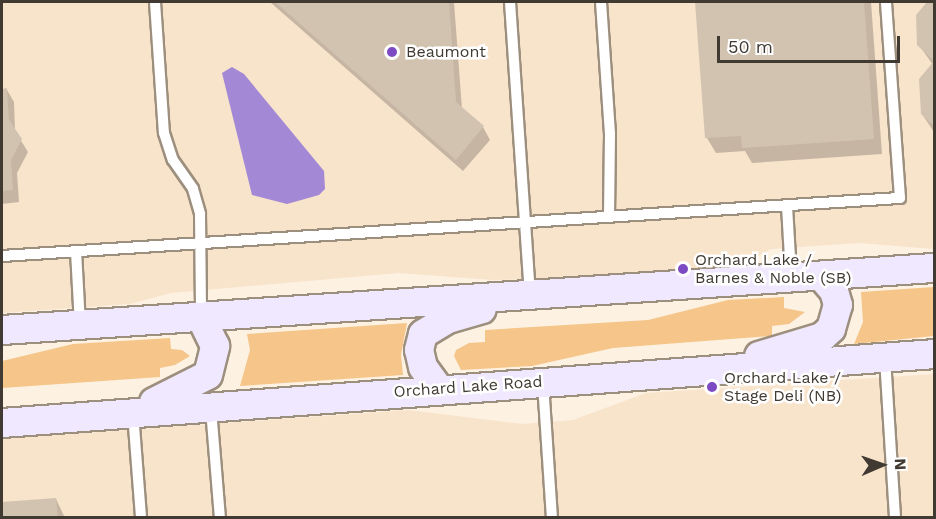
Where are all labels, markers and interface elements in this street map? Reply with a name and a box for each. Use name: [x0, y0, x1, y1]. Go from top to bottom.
scale bar: [720, 24, 903, 62]
text: 50 m: [728, 36, 773, 57]
place label: Beaumont: [406, 42, 486, 62]
marker: Beaumont: [383, 43, 401, 61]
place label: Orchard Lake / Barnes & Noble (SB): [695, 250, 851, 288]
marker: Orchard Lake / Barnes & Noble (SB): [676, 262, 690, 276]
place label: Orchard Lake / Stage Deli (NB): [724, 368, 841, 406]
street label: Orchard Lake Road: [393, 372, 543, 402]
marker: Orchard Lake / Stage Deli (NB): [705, 380, 719, 394]
north arrow: [852, 435, 912, 495]
text: N: [891, 458, 910, 471]

